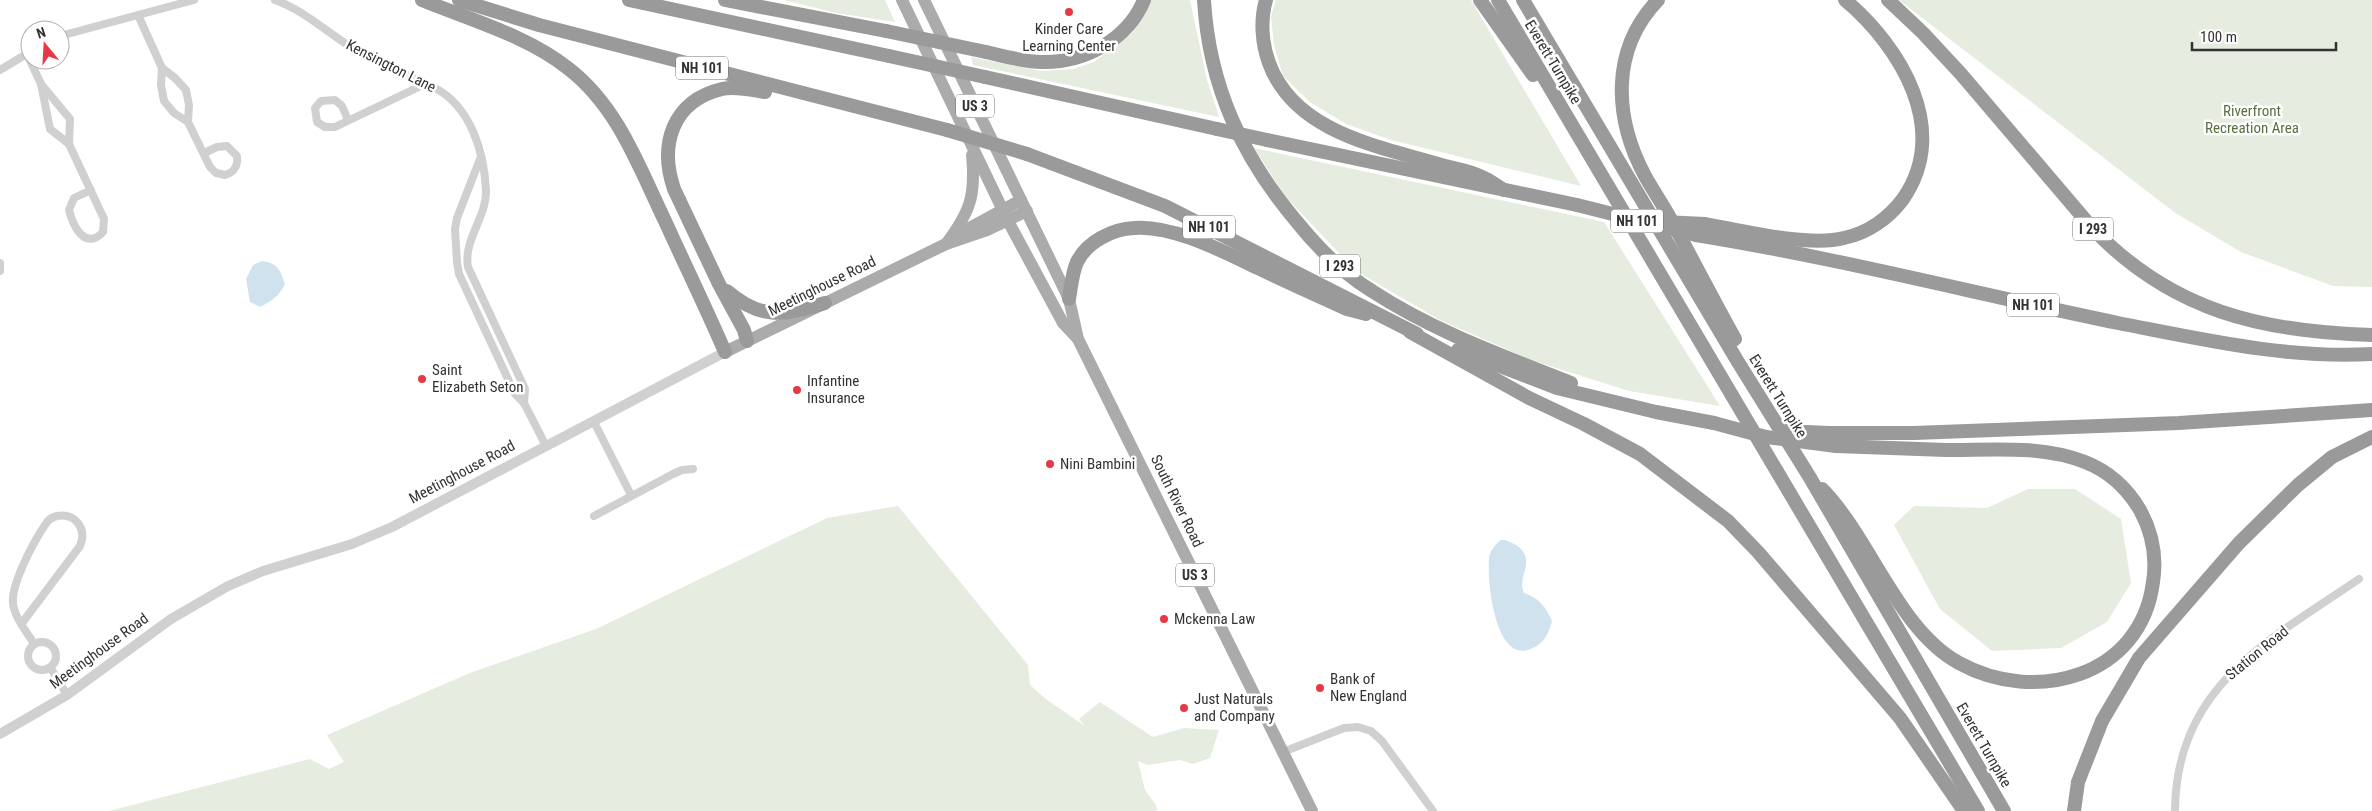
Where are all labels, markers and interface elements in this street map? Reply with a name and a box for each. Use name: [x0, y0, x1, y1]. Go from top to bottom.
marker: Kinder Care Learning Center: [1063, 6, 1075, 18]
street label: Everett Turnpike: [1521, 17, 1585, 107]
north arrow: [20, 20, 70, 70]
place label: Kinder Care Learning Center: [1022, 20, 1116, 55]
scale bar: [2192, 20, 2336, 52]
text: N: [34, 24, 48, 42]
text: 100 m: [2200, 28, 2237, 46]
street label: Kensington Lane: [343, 36, 439, 96]
road number: NH 101: [676, 56, 728, 80]
road number: US 3: [956, 94, 994, 118]
park label: Riverfront Recreation Area: [2205, 102, 2299, 137]
road number: NH 101: [1611, 210, 1663, 232]
road number: NH 101: [1183, 216, 1235, 238]
road number: I 293: [2073, 218, 2113, 240]
street label: Meetinghouse Road: [765, 252, 879, 320]
road number: I 293: [1320, 255, 1360, 278]
road number: NH 101: [2007, 294, 2059, 316]
street label: Everett Turnpike: [1745, 351, 1811, 441]
place label: Saint Elizabeth Seton: [432, 361, 524, 396]
place label: Infantine Insurance: [807, 372, 865, 407]
marker: Saint Elizabeth Seton: [416, 373, 428, 385]
marker: Infantine Insurance: [791, 384, 803, 396]
street label: Meetinghouse Road: [406, 436, 518, 508]
street label: South River Road: [1147, 452, 1207, 550]
place label: Nini Bambini: [1060, 455, 1135, 473]
marker: Nini Bambini: [1044, 458, 1056, 470]
road number: US 3: [1176, 564, 1214, 586]
street label: Meetinghouse Road: [46, 609, 152, 693]
place label: Mckenna Law: [1174, 610, 1255, 628]
marker: Mckenna Law: [1158, 613, 1170, 625]
street label: Station Road: [2222, 622, 2292, 684]
place label: Bank of New England: [1330, 670, 1407, 705]
marker: Bank of New England: [1314, 682, 1326, 694]
place label: Just Naturals and Company: [1194, 690, 1275, 725]
street label: Everett Turnpike: [1953, 699, 2015, 791]
marker: Just Naturals and Company: [1178, 702, 1190, 714]

